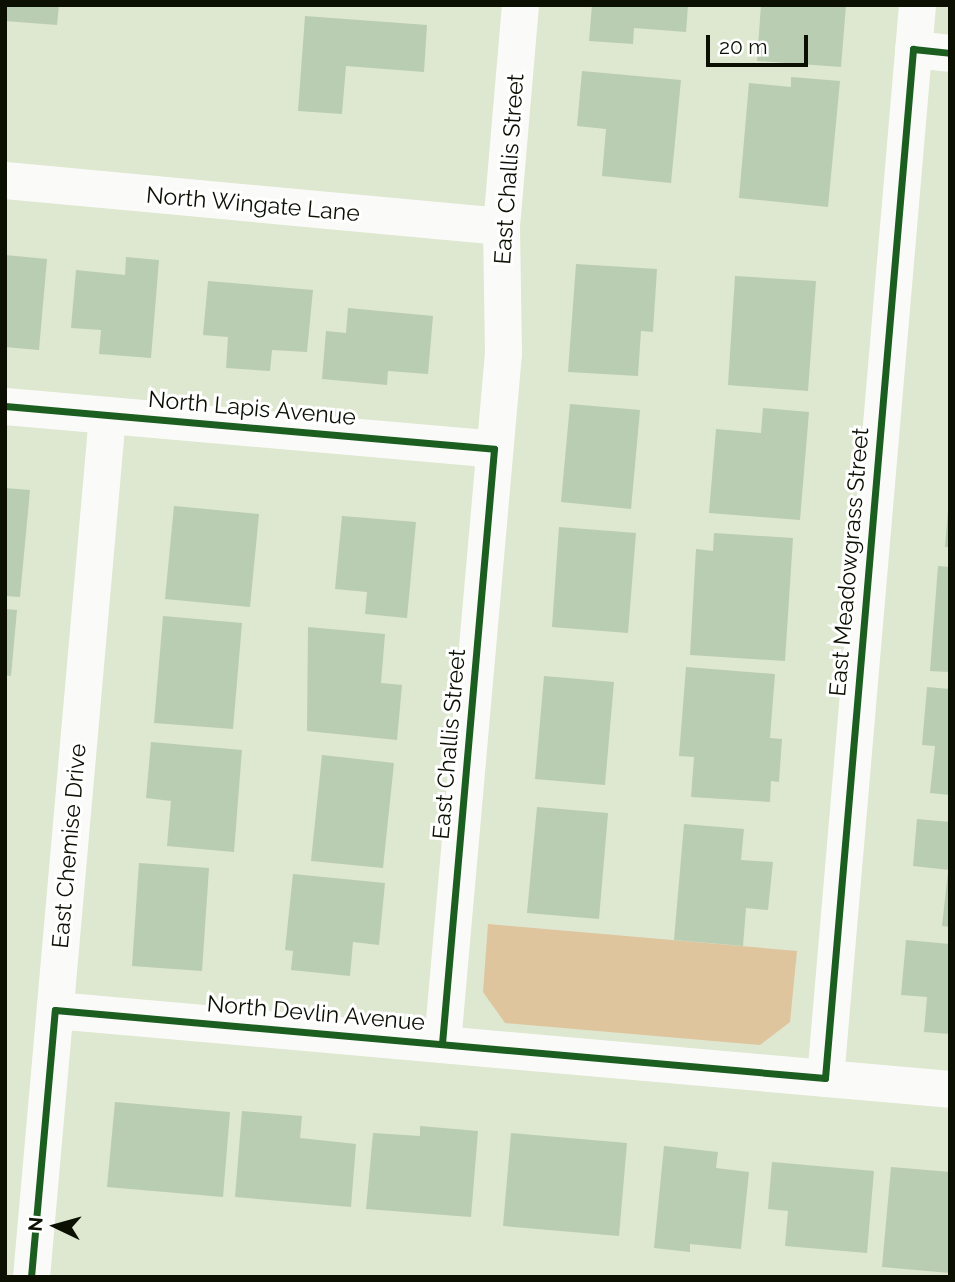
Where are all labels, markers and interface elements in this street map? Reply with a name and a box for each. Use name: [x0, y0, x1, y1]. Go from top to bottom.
scale bar: [710, 21, 811, 65]
text: 20 m: [719, 34, 767, 59]
street label: East Challis Street: [489, 73, 529, 265]
street label: North Wingate Lane: [145, 181, 361, 227]
street label: North Lapis Avenue: [147, 385, 357, 431]
street label: East Meadowgrass Street: [824, 426, 874, 698]
street label: East Challis Street: [427, 648, 471, 840]
street label: East Chemise Drive: [46, 743, 92, 949]
street label: North Devlin Avenue: [205, 990, 427, 1036]
north arrow: [21, 1191, 91, 1261]
text: N: [23, 1216, 47, 1232]

